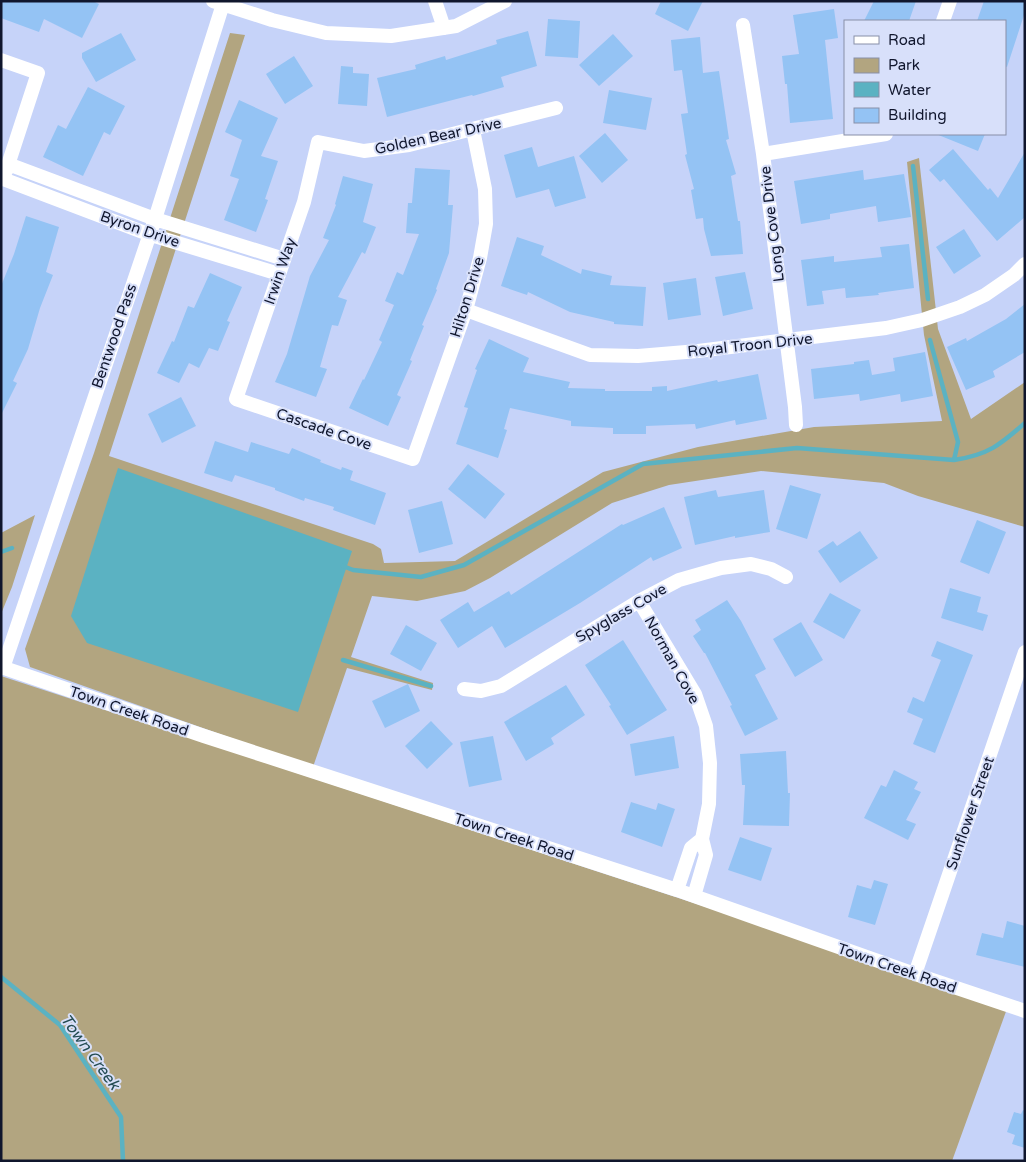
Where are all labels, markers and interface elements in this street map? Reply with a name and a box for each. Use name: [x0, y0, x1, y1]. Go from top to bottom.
legend: [844, 20, 1006, 135]
text: Road: [888, 31, 926, 49]
text: Park: [888, 56, 920, 74]
text: Water: [888, 81, 931, 99]
text: Building: [888, 106, 947, 124]
street label: Golden Bear Drive: [373, 114, 503, 158]
street label: Long Cove Drive: [756, 165, 788, 283]
street label: Byron Drive: [98, 207, 182, 251]
street label: Irwin Way: [260, 235, 300, 307]
street label: Hilton Drive: [446, 255, 488, 339]
street label: Bentwood Pass: [88, 281, 140, 391]
street label: Royal Troon Drive: [687, 329, 813, 361]
street label: Cascade Cove: [274, 404, 374, 454]
street label: Spyglass Cove: [572, 580, 670, 646]
street label: Norman Cove: [640, 613, 704, 707]
street label: Town Creek Road: [67, 682, 191, 740]
street label: Sunflower Street: [942, 754, 998, 872]
street label: Town Creek Road: [452, 809, 576, 865]
street label: Town Creek Road: [835, 939, 959, 997]
water label: Town Creek: [56, 1010, 125, 1095]

